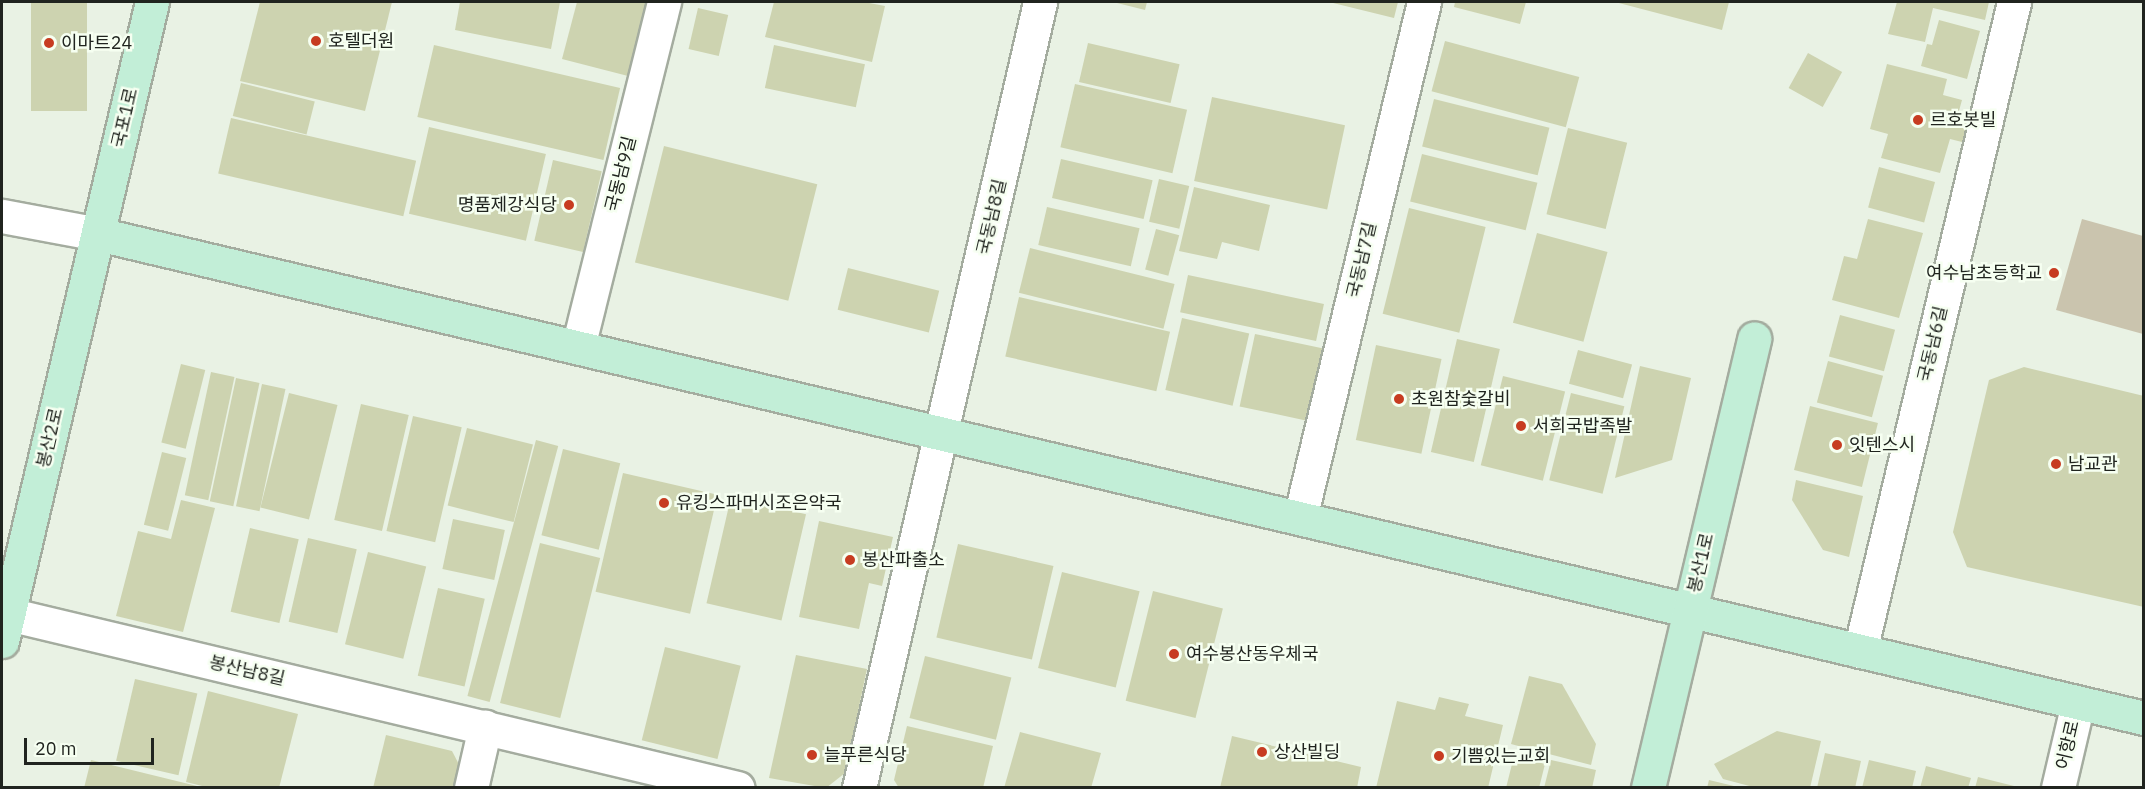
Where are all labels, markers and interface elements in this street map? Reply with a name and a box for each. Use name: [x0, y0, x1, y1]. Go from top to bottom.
place label: 호텔더원: [328, 30, 394, 52]
place label: 이마트24: [61, 32, 132, 54]
marker: 호텔더원: [309, 34, 323, 48]
marker: 이마트24: [42, 36, 56, 50]
street label: 국포1로: [108, 86, 142, 150]
place label: 르호봇빌: [1930, 109, 1996, 131]
marker: 르호봇빌: [1911, 113, 1925, 127]
street label: 국동남9길: [601, 134, 641, 214]
street label: 국동남8길: [973, 177, 1011, 257]
place label: 명품제강식당: [458, 194, 557, 216]
marker: 명품제강식당: [562, 198, 576, 212]
street label: 국동남7길: [1343, 220, 1381, 300]
place label: 여수남초등학교: [1926, 262, 2042, 284]
marker: 여수남초등학교: [2047, 266, 2061, 280]
street label: 국동남6길: [1914, 304, 1952, 384]
place label: 초원참숯갈비: [1411, 388, 1510, 410]
marker: 초원참숯갈비: [1392, 392, 1406, 406]
street label: 봉산2로: [33, 406, 67, 470]
place label: 서희국밥족발: [1533, 415, 1632, 437]
marker: 서희국밥족발: [1514, 419, 1528, 433]
place label: 잇텐스시: [1849, 434, 1915, 456]
marker: 잇텐스시: [1830, 438, 1844, 452]
place label: 남교관: [2068, 453, 2118, 475]
marker: 남교관: [2049, 457, 2063, 471]
place label: 유킹스파머시조은약국: [676, 492, 842, 514]
marker: 유킹스파머시조은약국: [657, 496, 671, 510]
street label: 봉산1로: [1684, 531, 1718, 595]
place label: 봉산파출소: [862, 549, 945, 571]
marker: 봉산파출소: [843, 553, 857, 567]
place label: 여수봉산동우체국: [1186, 643, 1318, 665]
marker: 여수봉산동우체국: [1167, 647, 1181, 661]
street label: 봉산남8길: [207, 652, 287, 690]
street label: 어항로: [2052, 718, 2084, 772]
scale bar: [27, 726, 158, 764]
text: 20 m: [35, 737, 77, 760]
place label: 상산빌딩: [1274, 741, 1340, 763]
place label: 늘푸른식당: [824, 744, 907, 766]
marker: 상산빌딩: [1255, 745, 1269, 759]
place label: 기쁨있는교회: [1451, 745, 1550, 767]
marker: 늘푸른식당: [805, 748, 819, 762]
marker: 기쁨있는교회: [1432, 749, 1446, 763]

